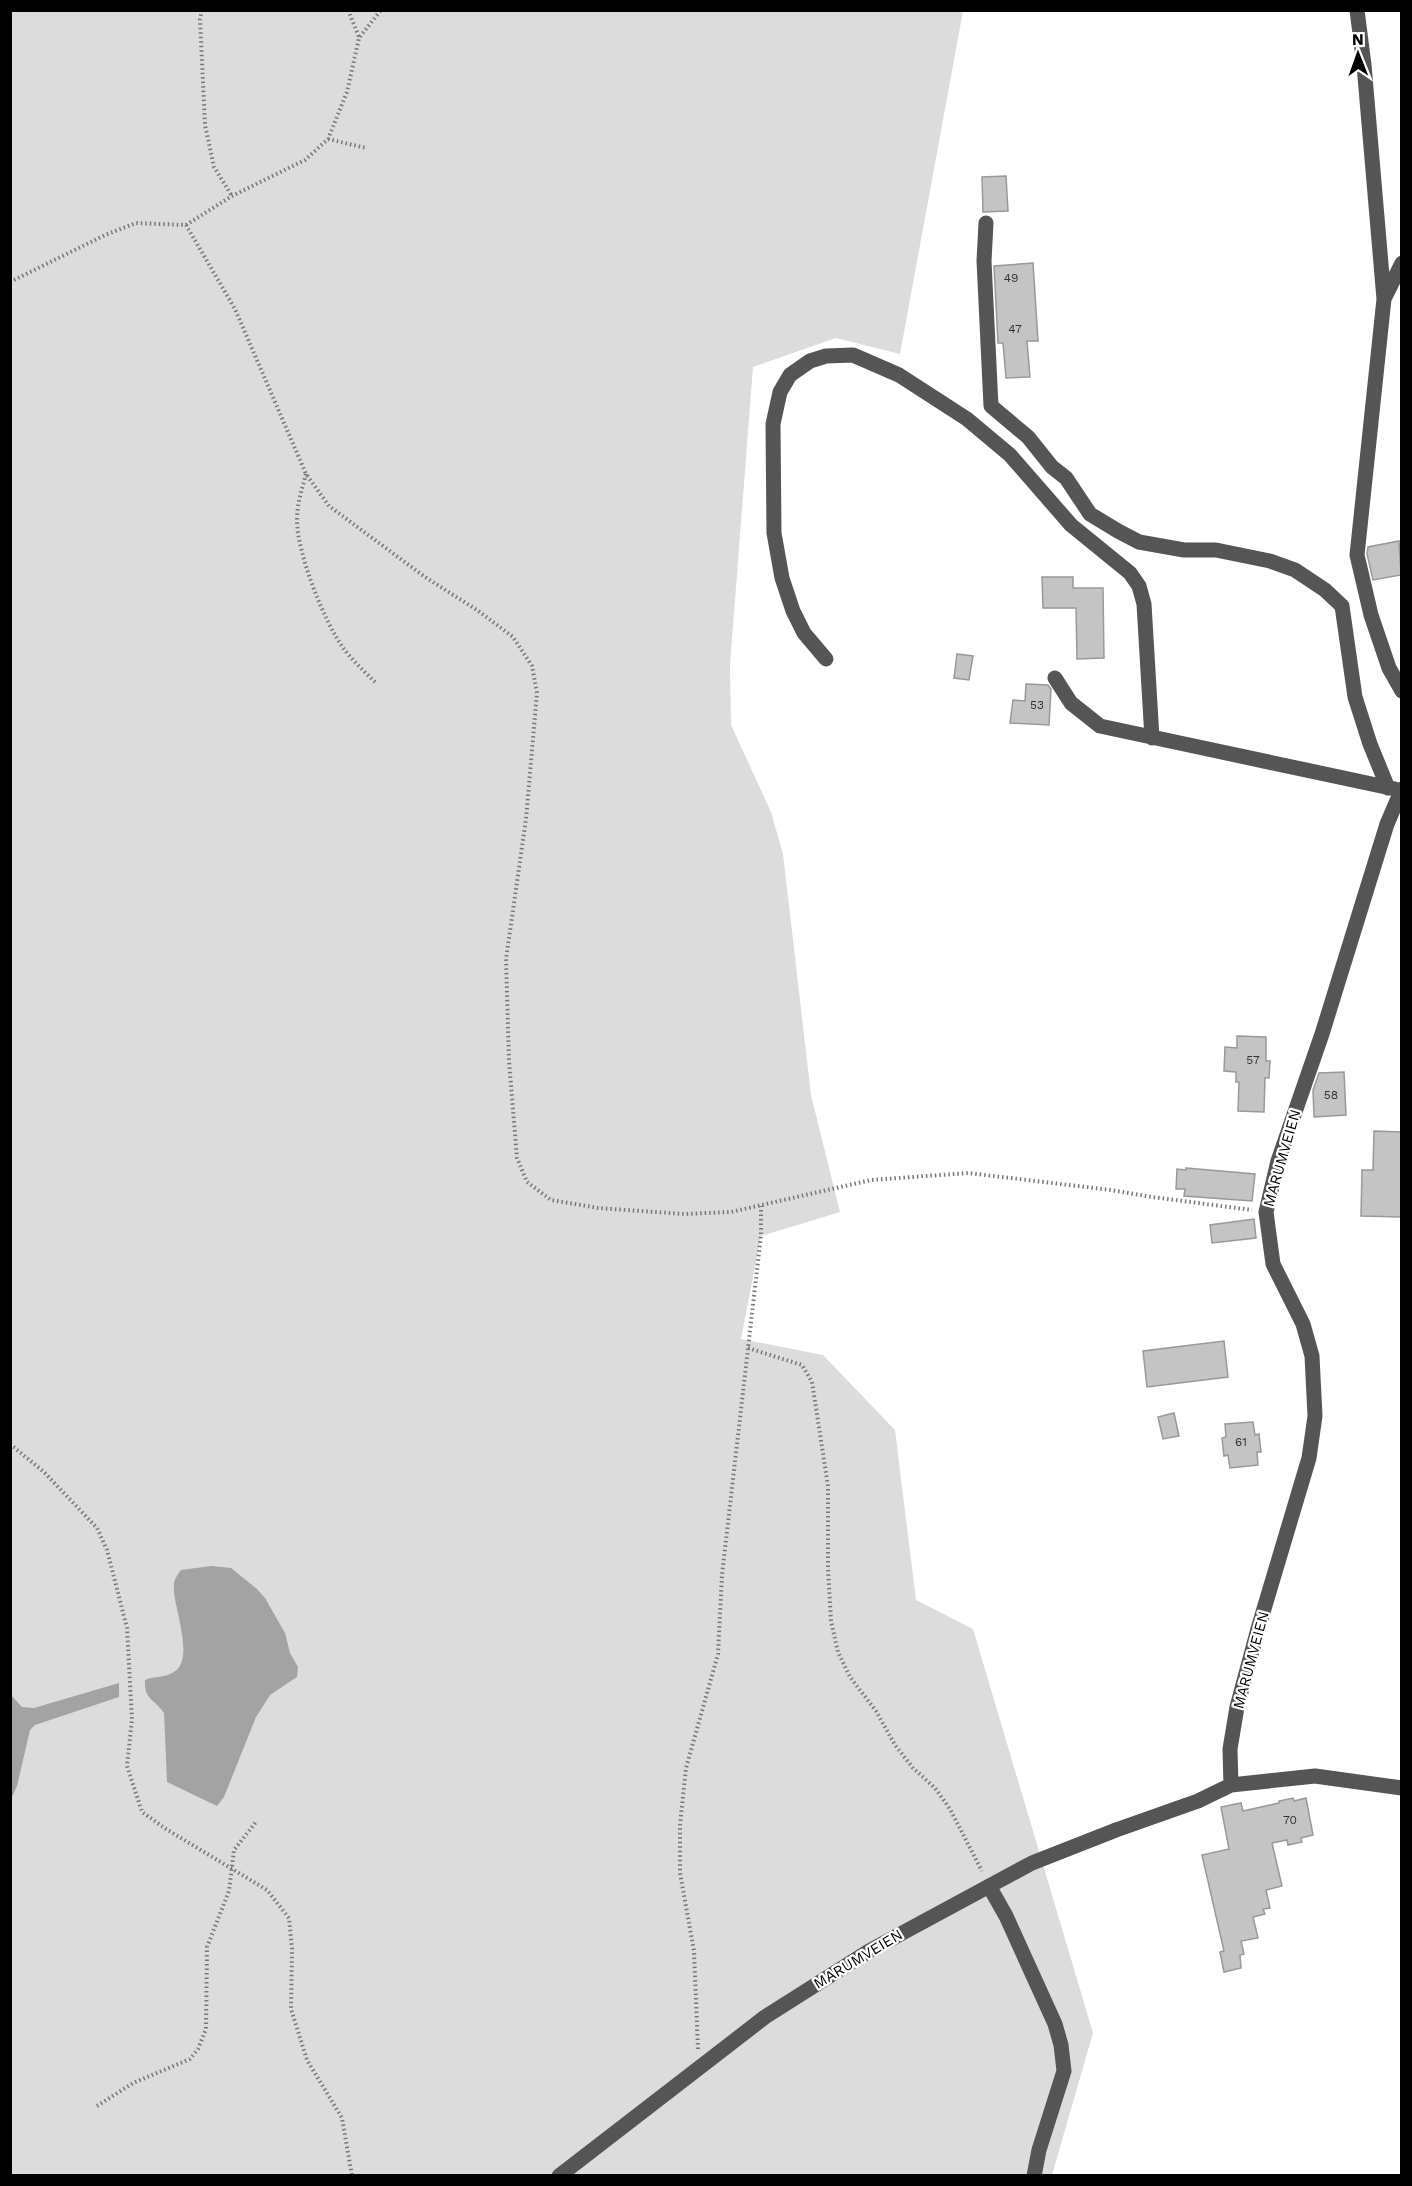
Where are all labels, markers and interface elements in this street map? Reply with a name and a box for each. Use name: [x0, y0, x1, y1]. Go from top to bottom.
north arrow: [1328, 24, 1388, 84]
text: N: [1352, 30, 1364, 49]
house number: 49: [1004, 271, 1018, 285]
house number: 47: [1008, 322, 1022, 336]
house number: 53: [1030, 698, 1044, 712]
house number: 57: [1246, 1053, 1260, 1067]
house number: 58: [1324, 1088, 1338, 1102]
street label: MARUMVEIEN: [1260, 1107, 1304, 1209]
house number: 61: [1235, 1435, 1247, 1449]
street label: MARUMVEIEN: [1229, 1609, 1273, 1711]
house number: 70: [1283, 1813, 1297, 1827]
street label: MARUMVEIEN: [810, 1925, 906, 1993]

